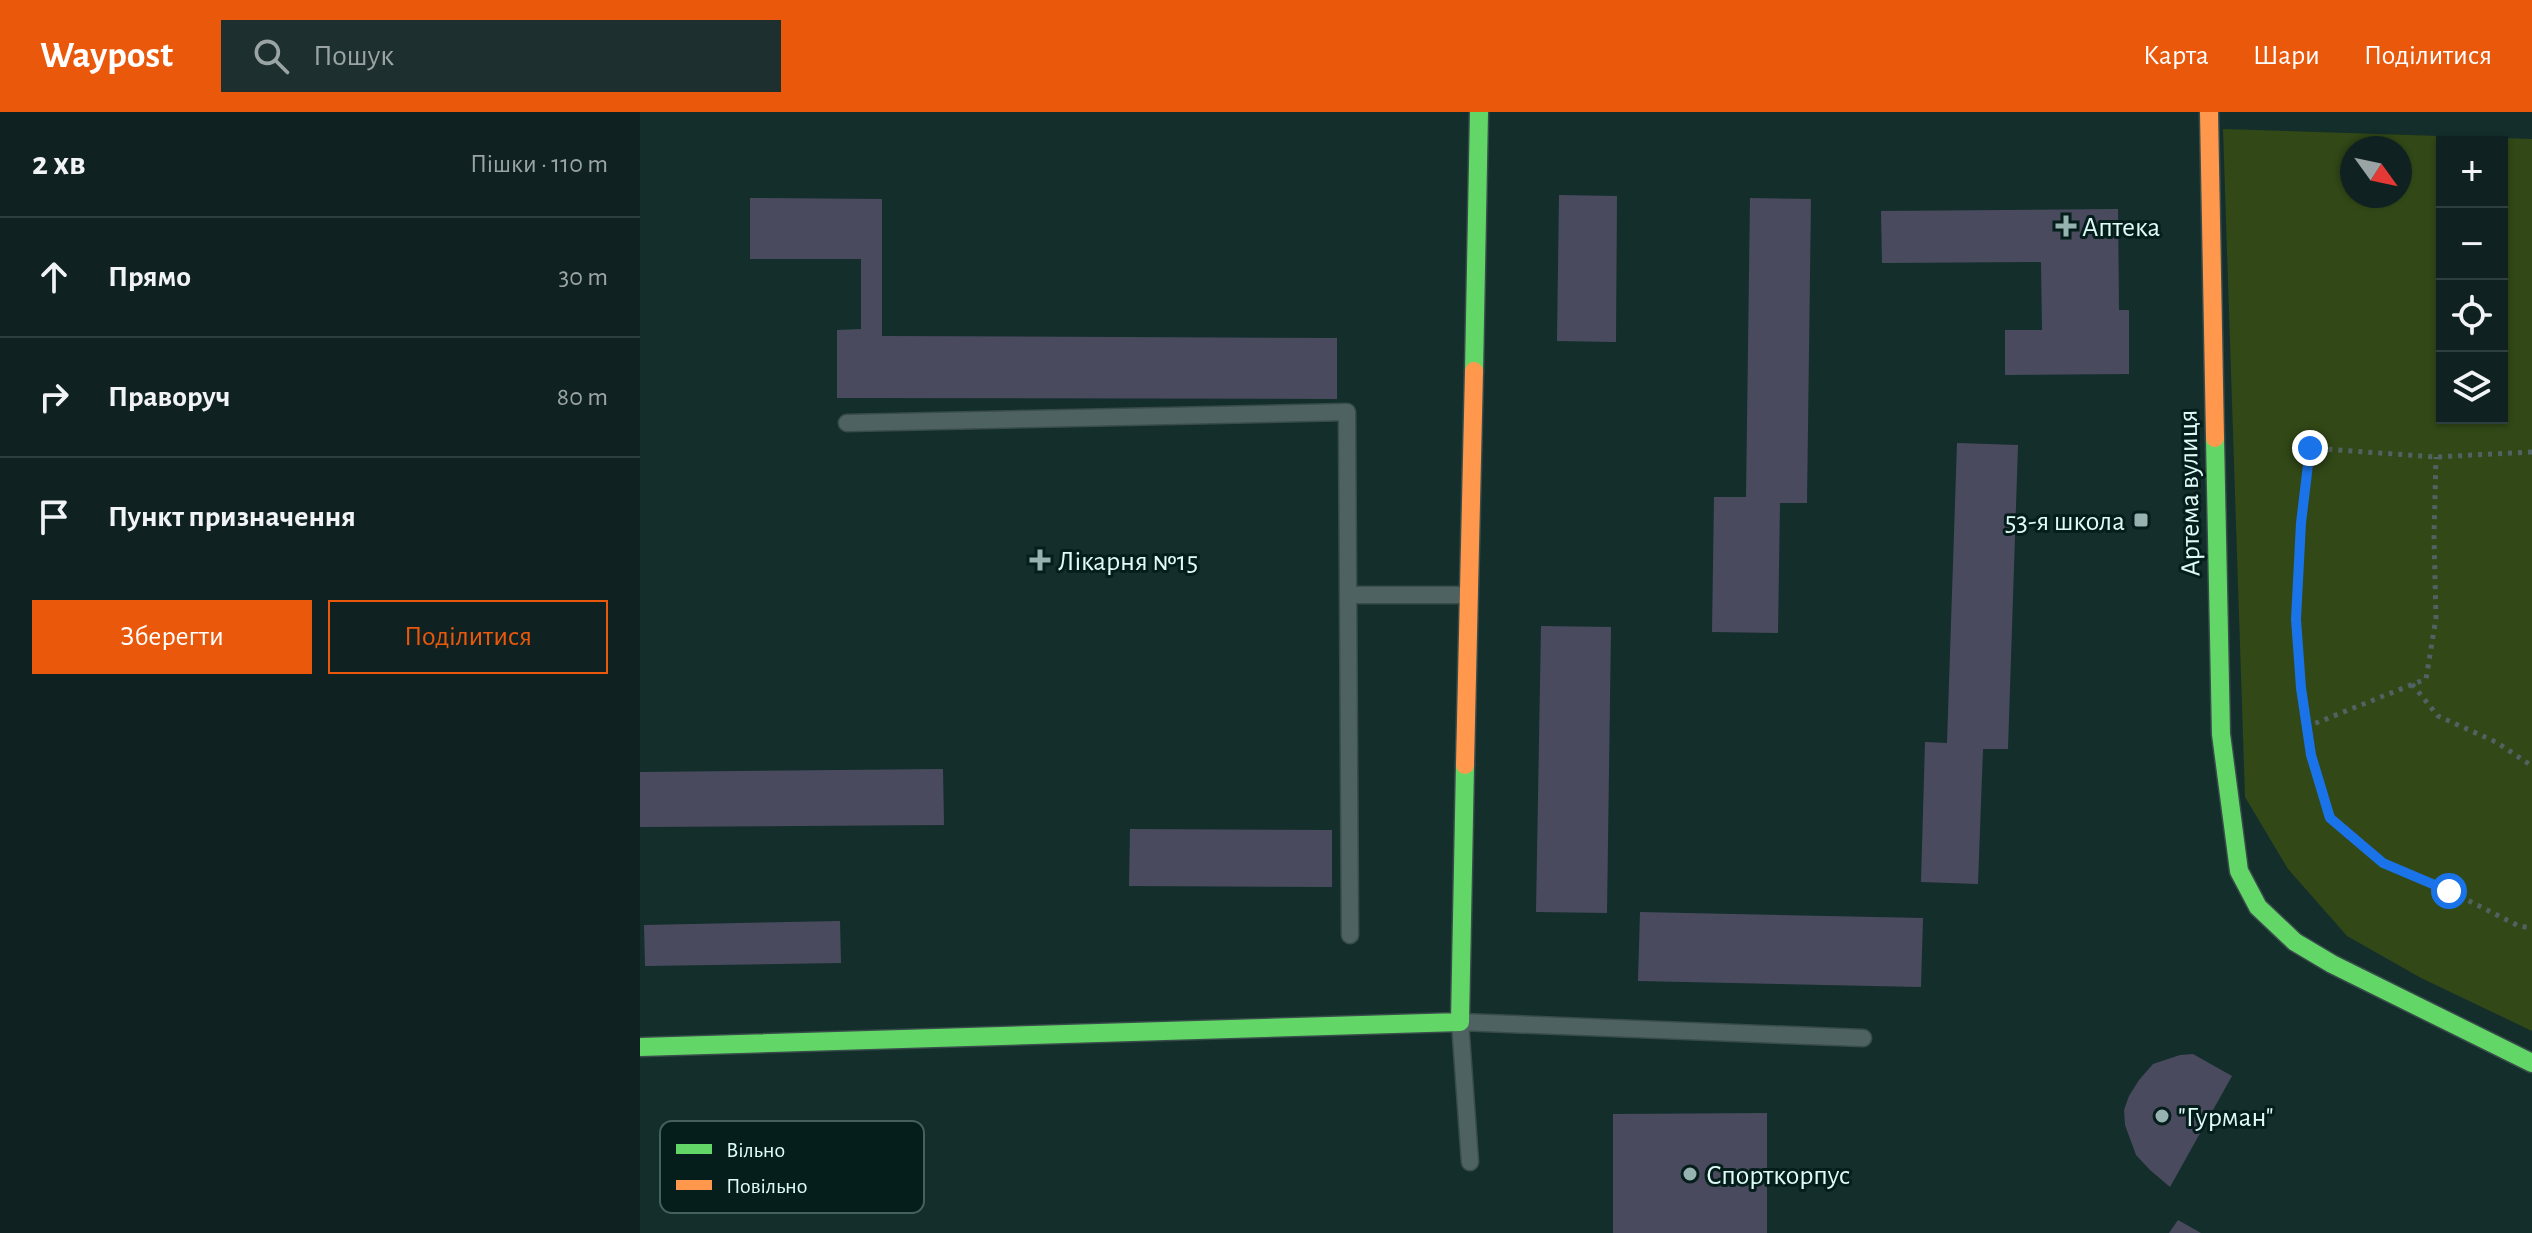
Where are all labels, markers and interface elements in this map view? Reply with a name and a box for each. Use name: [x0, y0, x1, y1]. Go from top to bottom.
search box: [221, 20, 781, 92]
icon: search: [249, 34, 293, 78]
text: Waypost: [40, 37, 173, 75]
text: Пошук: [313, 41, 394, 71]
text: Карта: [2143, 42, 2209, 70]
text: Шари: [2253, 42, 2320, 70]
text: Поділитися: [2364, 42, 2492, 70]
north arrow: [2340, 136, 2412, 208]
map controls: [2436, 136, 2508, 424]
button: +: [2436, 136, 2508, 208]
text: 2 хв: [32, 147, 86, 181]
text: Пішки · 110 m: [470, 151, 608, 177]
button: −: [2436, 208, 2508, 280]
place label: Аптека: [2082, 214, 2160, 242]
marker: Аптека: [2057, 217, 2075, 235]
icon: ahead: [32, 255, 76, 299]
text: Прямо: [108, 262, 191, 292]
text: 30 m: [558, 264, 608, 290]
button: locate: [2436, 280, 2508, 352]
button: layers: [2436, 352, 2508, 424]
icon: right: [32, 375, 76, 419]
text: Праворуч: [108, 382, 230, 412]
text: 80 m: [557, 384, 608, 410]
street label: Артема вулиця: [2175, 409, 2205, 577]
route end: [2292, 430, 2328, 466]
icon: arrive: [32, 495, 76, 539]
text: Пункт призначення: [108, 502, 356, 532]
place label: 53-я школа: [2005, 508, 2125, 536]
marker: 53-я школа: [2132, 511, 2150, 529]
place label: Лікарня №15: [1058, 548, 1198, 576]
marker: Лікарня №15: [1029, 549, 1051, 571]
button: Зберегти: [32, 600, 312, 674]
button: Поділитися: [328, 600, 608, 674]
route start: [2431, 873, 2467, 909]
place label: "Гурман": [2178, 1104, 2273, 1132]
marker: "Гурман": [2153, 1107, 2171, 1125]
legend: [660, 1121, 924, 1213]
text: Вільно: [726, 1139, 785, 1161]
place label: Спорткорпус: [1706, 1162, 1850, 1190]
marker: Спорткорпус: [1681, 1165, 1699, 1183]
text: Повільно: [726, 1175, 807, 1197]

